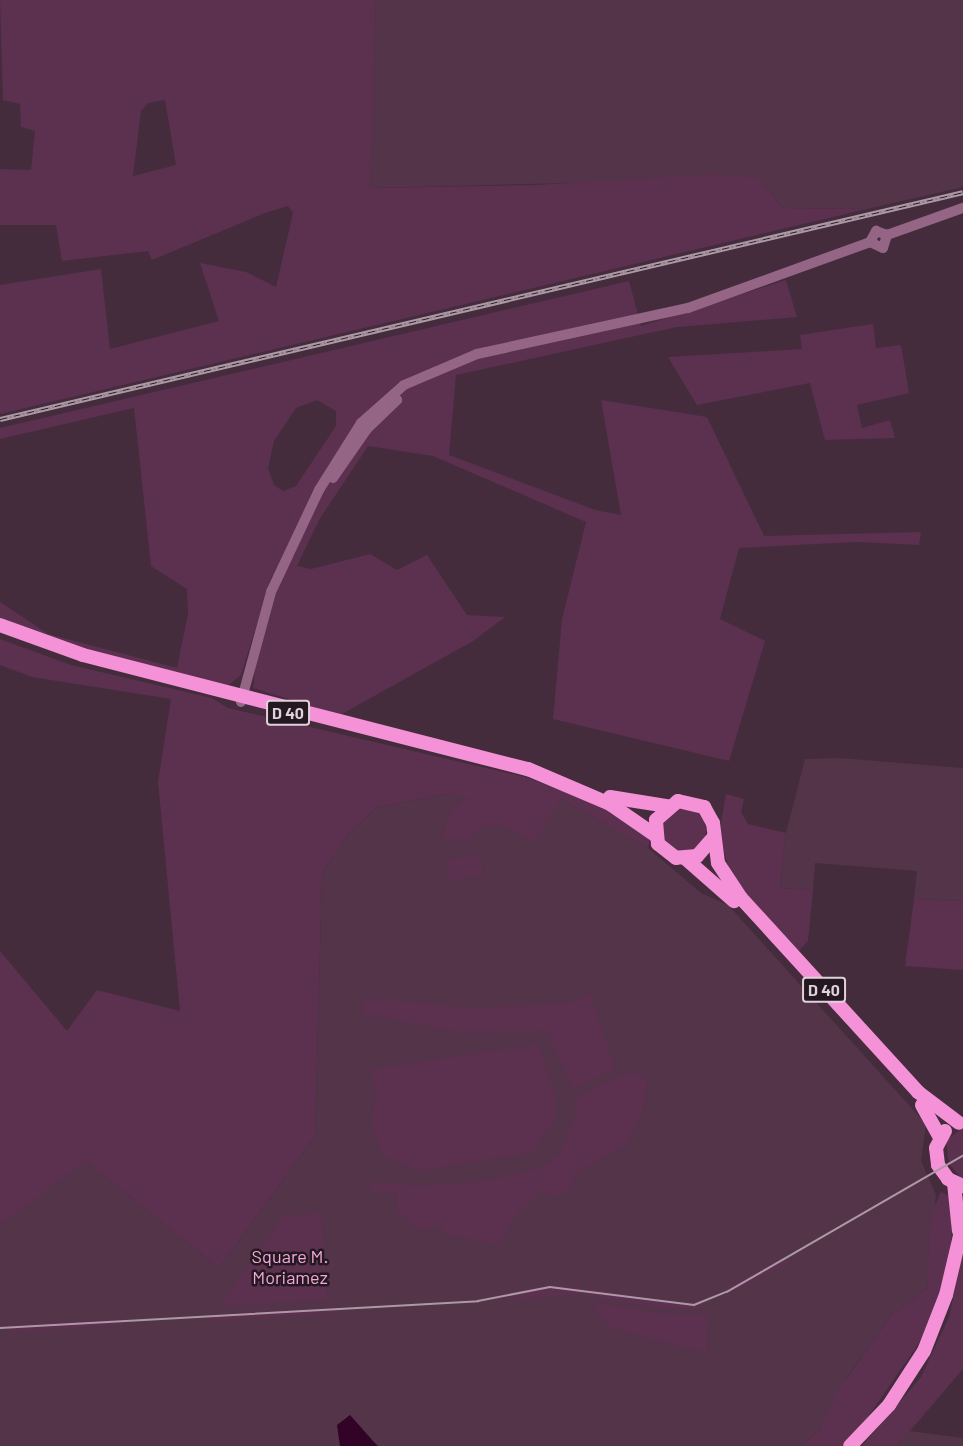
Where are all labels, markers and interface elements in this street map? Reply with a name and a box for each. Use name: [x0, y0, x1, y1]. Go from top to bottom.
road number: D 40: [266, 700, 310, 726]
road number: D 40: [802, 977, 846, 1003]
park label: Square M. Moriamez: [252, 1246, 328, 1288]

